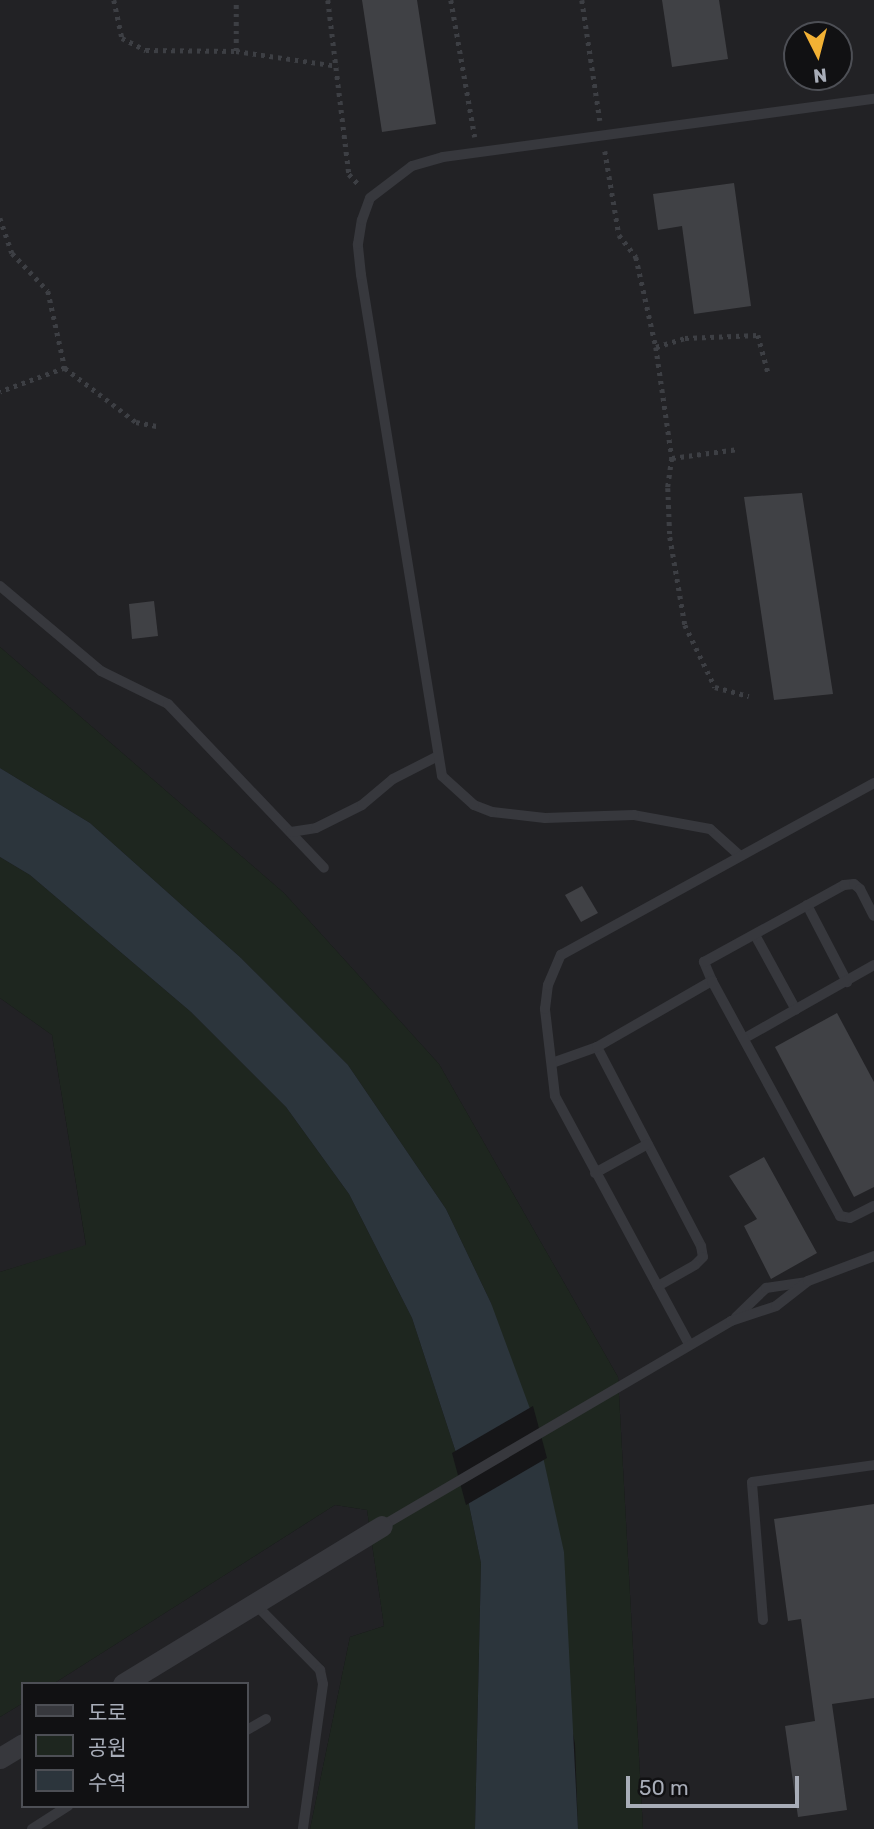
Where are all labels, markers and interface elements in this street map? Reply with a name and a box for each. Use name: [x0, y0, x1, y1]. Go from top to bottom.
north arrow: [783, 21, 853, 91]
text: N: [812, 63, 828, 88]
legend: [21, 1682, 248, 1808]
text: 도로: [88, 1700, 127, 1725]
text: 공원: [88, 1735, 127, 1760]
scale bar: [629, 1762, 802, 1806]
text: 수역: [88, 1770, 127, 1795]
text: 50 m: [639, 1775, 689, 1800]

